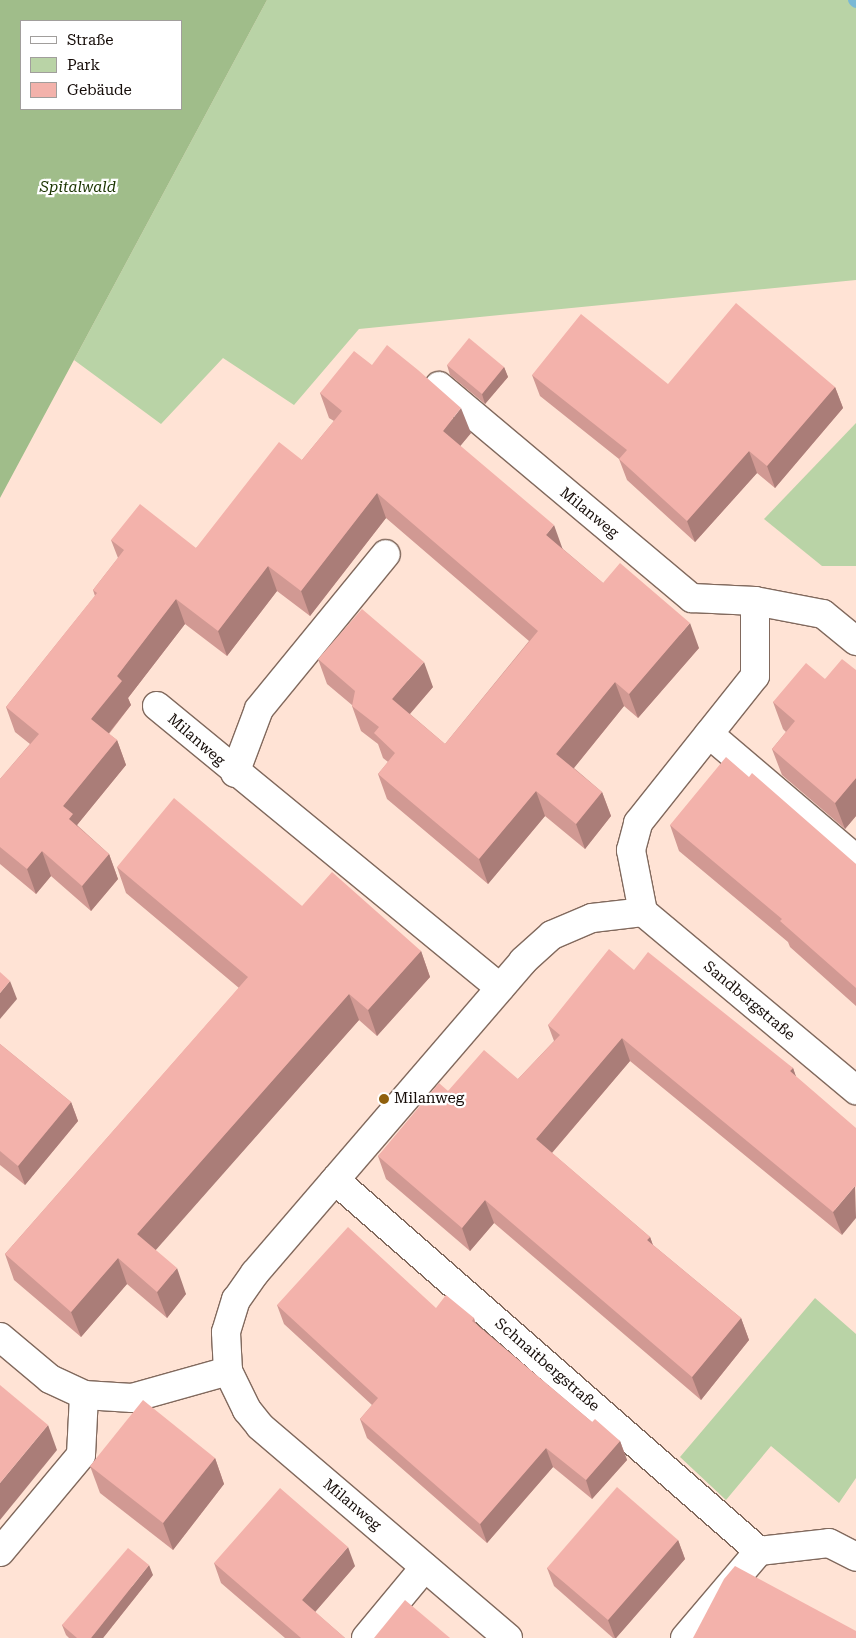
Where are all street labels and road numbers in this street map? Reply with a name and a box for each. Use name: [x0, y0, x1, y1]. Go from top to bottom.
street label: Milanweg: [556, 484, 622, 542]
street label: Milanweg: [164, 710, 228, 770]
street label: Sandbergstraße: [700, 958, 798, 1044]
street label: Schnaitbergstraße: [491, 1315, 603, 1415]
street label: Milanweg: [319, 1476, 385, 1534]

